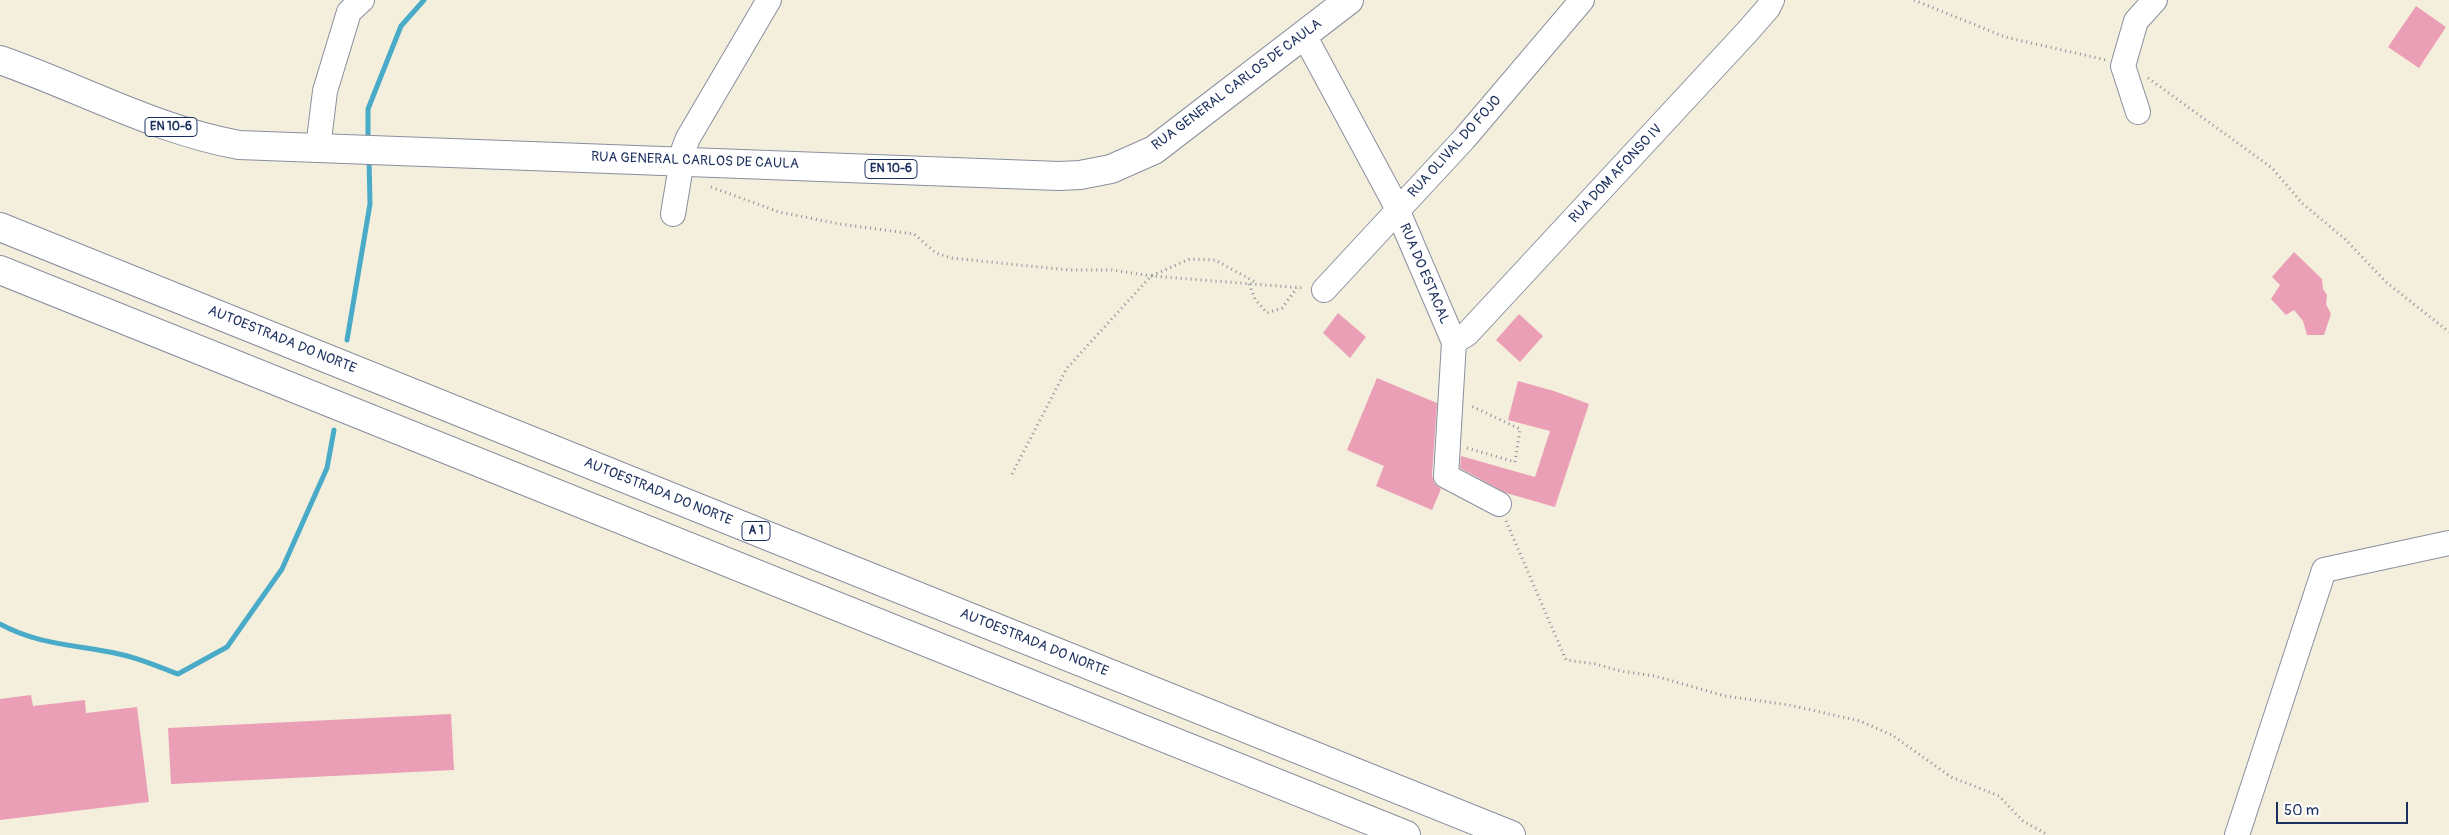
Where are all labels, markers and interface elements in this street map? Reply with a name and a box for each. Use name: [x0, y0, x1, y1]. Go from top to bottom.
street label: RUA GENERAL CARLOS DE CAULA: [1149, 16, 1325, 154]
street label: RUA OLIVAL DO FOJO: [1405, 93, 1505, 201]
road number: EN 10-6: [145, 118, 197, 136]
street label: RUA DOM AFONSO IV: [1566, 121, 1666, 227]
street label: RUA GENERAL CARLOS DE CAULA: [591, 149, 799, 173]
road number: EN 10-6: [865, 160, 917, 178]
street label: RUA DO ESTACAL: [1395, 221, 1453, 327]
street label: AUTOESTRADA DO NORTE: [205, 303, 359, 377]
street label: AUTOESTRADA DO NORTE: [581, 455, 735, 529]
road number: A 1: [742, 522, 770, 540]
street label: AUTOESTRADA DO NORTE: [957, 606, 1111, 680]
scale bar: [2279, 792, 2412, 824]
text: 50 m: [2284, 801, 2319, 820]

